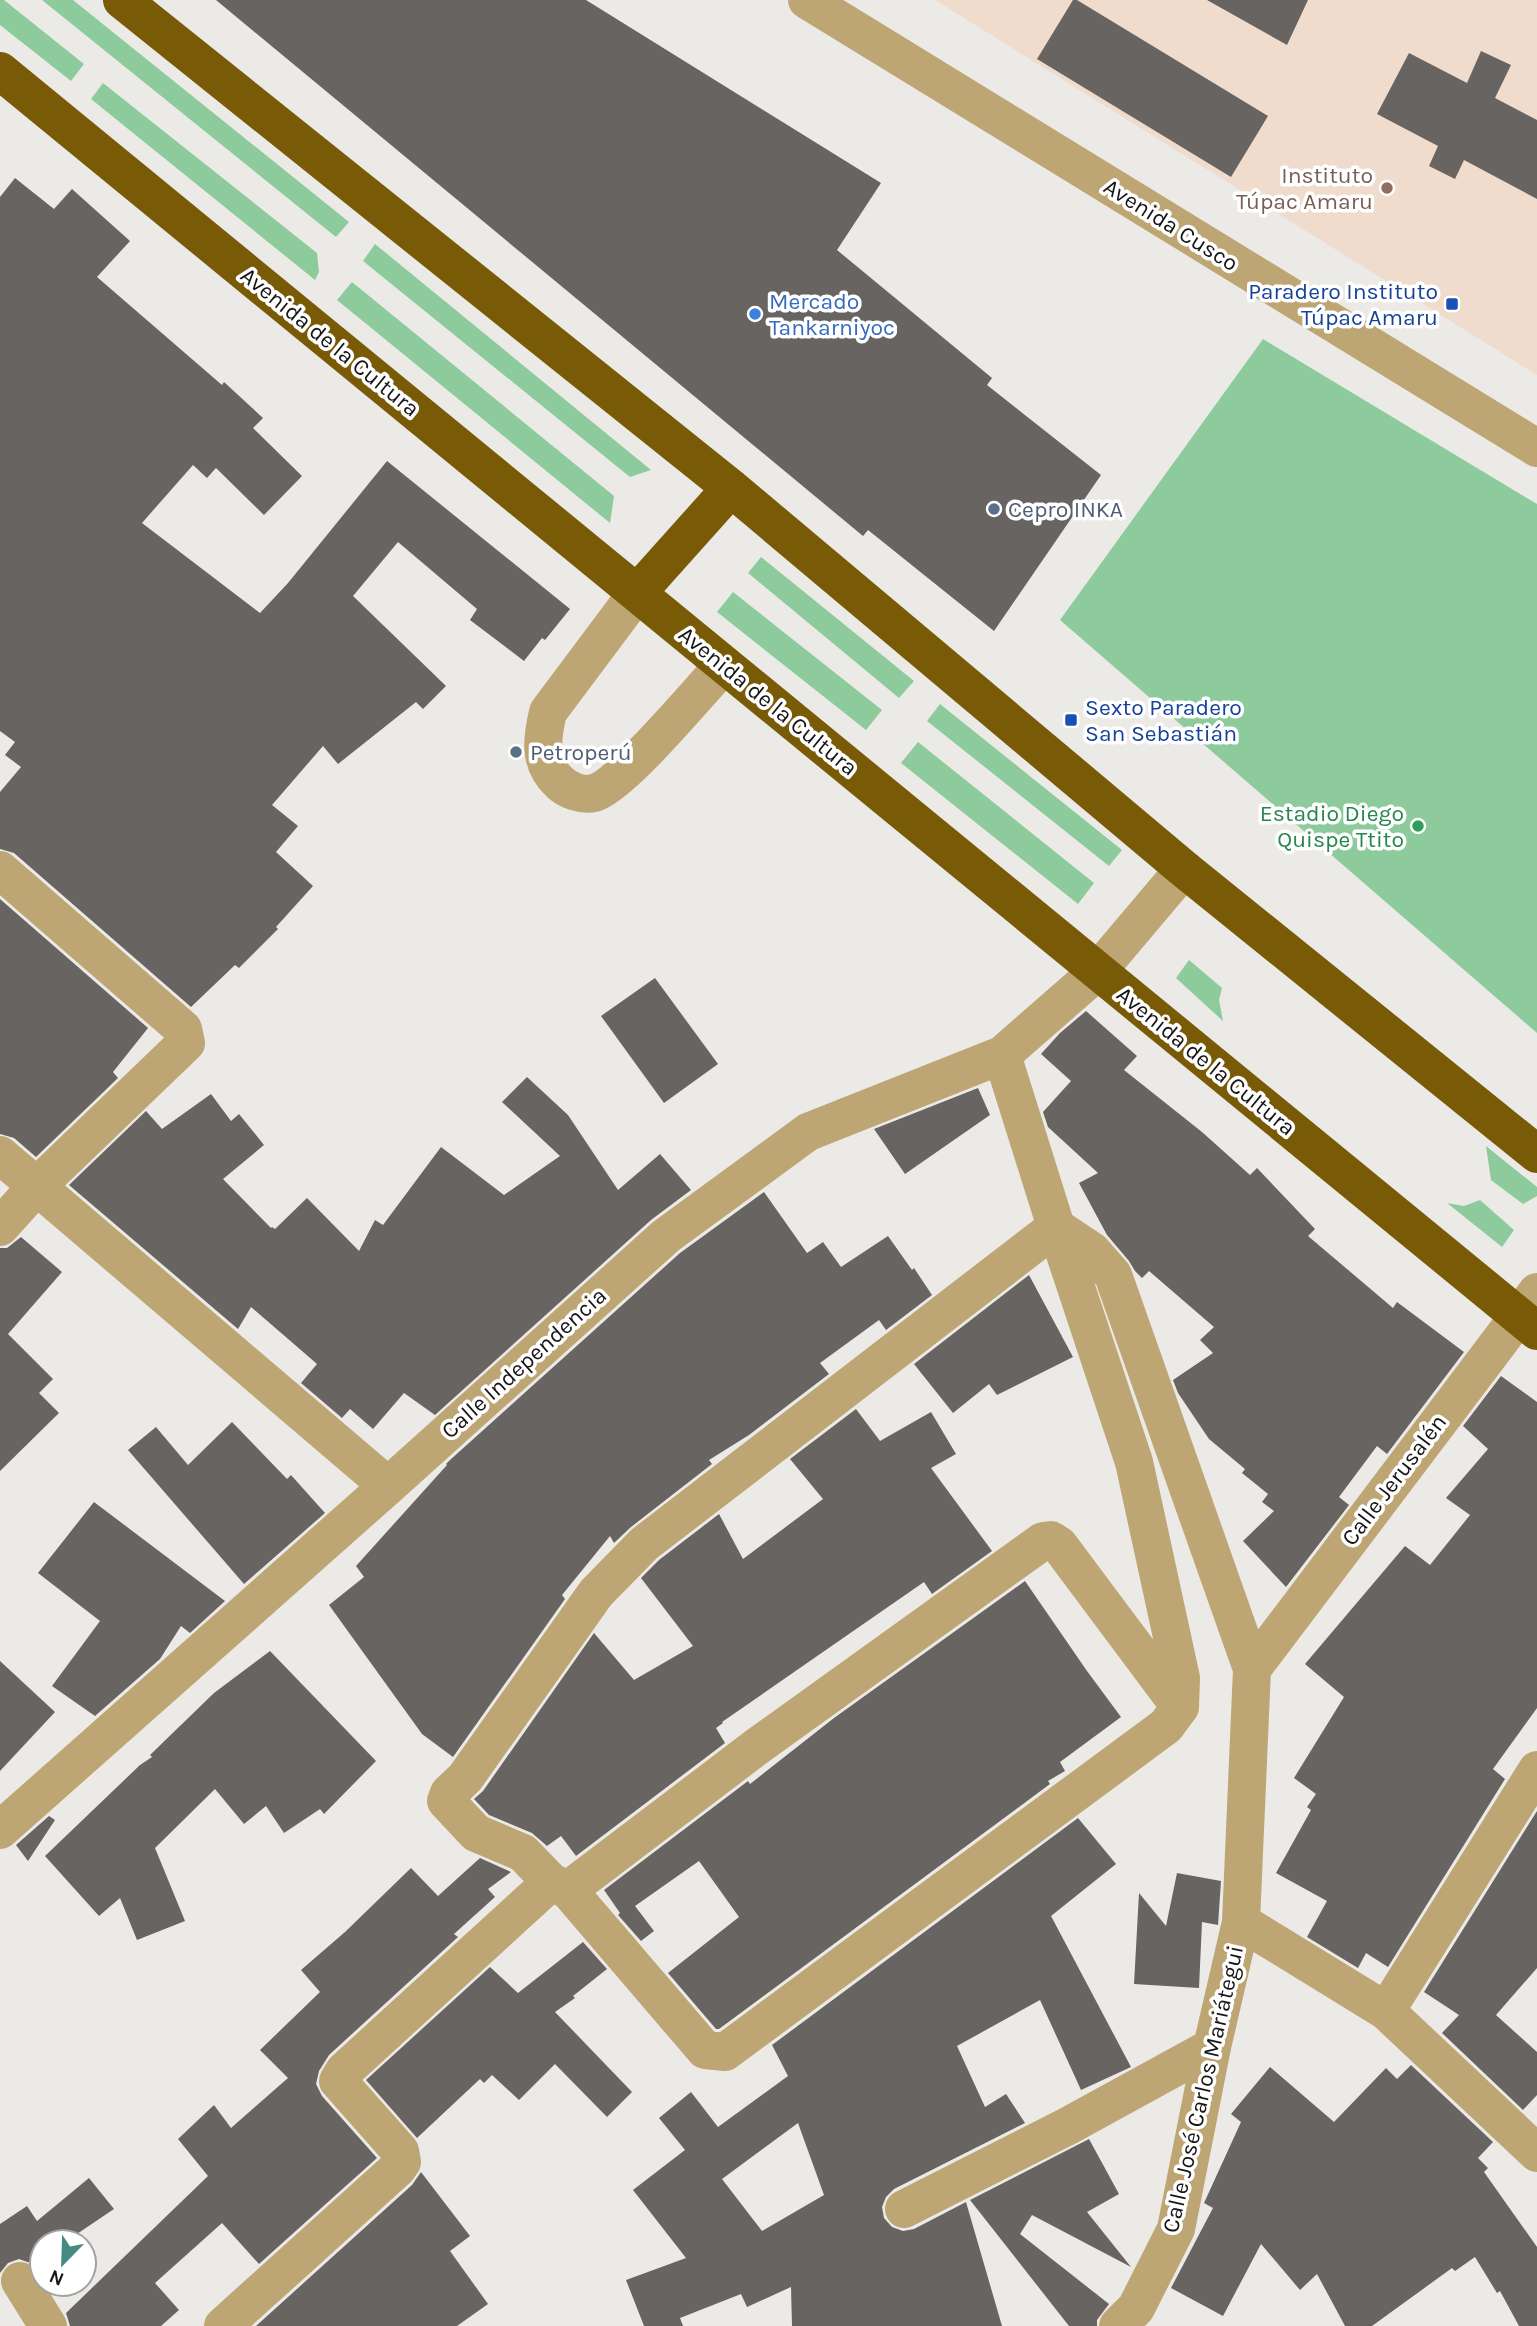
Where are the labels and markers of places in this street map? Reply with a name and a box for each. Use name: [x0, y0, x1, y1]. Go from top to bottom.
place label: Instituto Túpac Amaru: [1236, 162, 1373, 215]
marker: Instituto Túpac Amaru: [1379, 180, 1395, 196]
place label: Paradero Instituto Túpac Amaru: [1248, 278, 1438, 331]
place label: Mercado Tankarniyoc: [769, 288, 895, 341]
marker: Paradero Instituto Túpac Amaru: [1444, 296, 1460, 312]
marker: Mercado Tankarniyoc: [747, 306, 763, 322]
place label: Cepro INKA: [1008, 496, 1123, 523]
marker: Cepro INKA: [986, 501, 1002, 517]
place label: Sexto Paradero San Sebastián: [1085, 694, 1242, 747]
marker: Sexto Paradero San Sebastián: [1063, 712, 1079, 728]
place label: Petroperú: [530, 739, 632, 766]
marker: Petroperú: [508, 744, 524, 760]
place label: Estadio Diego Quispe Ttito: [1260, 800, 1404, 853]
marker: Estadio Diego Quispe Ttito: [1410, 818, 1426, 834]

